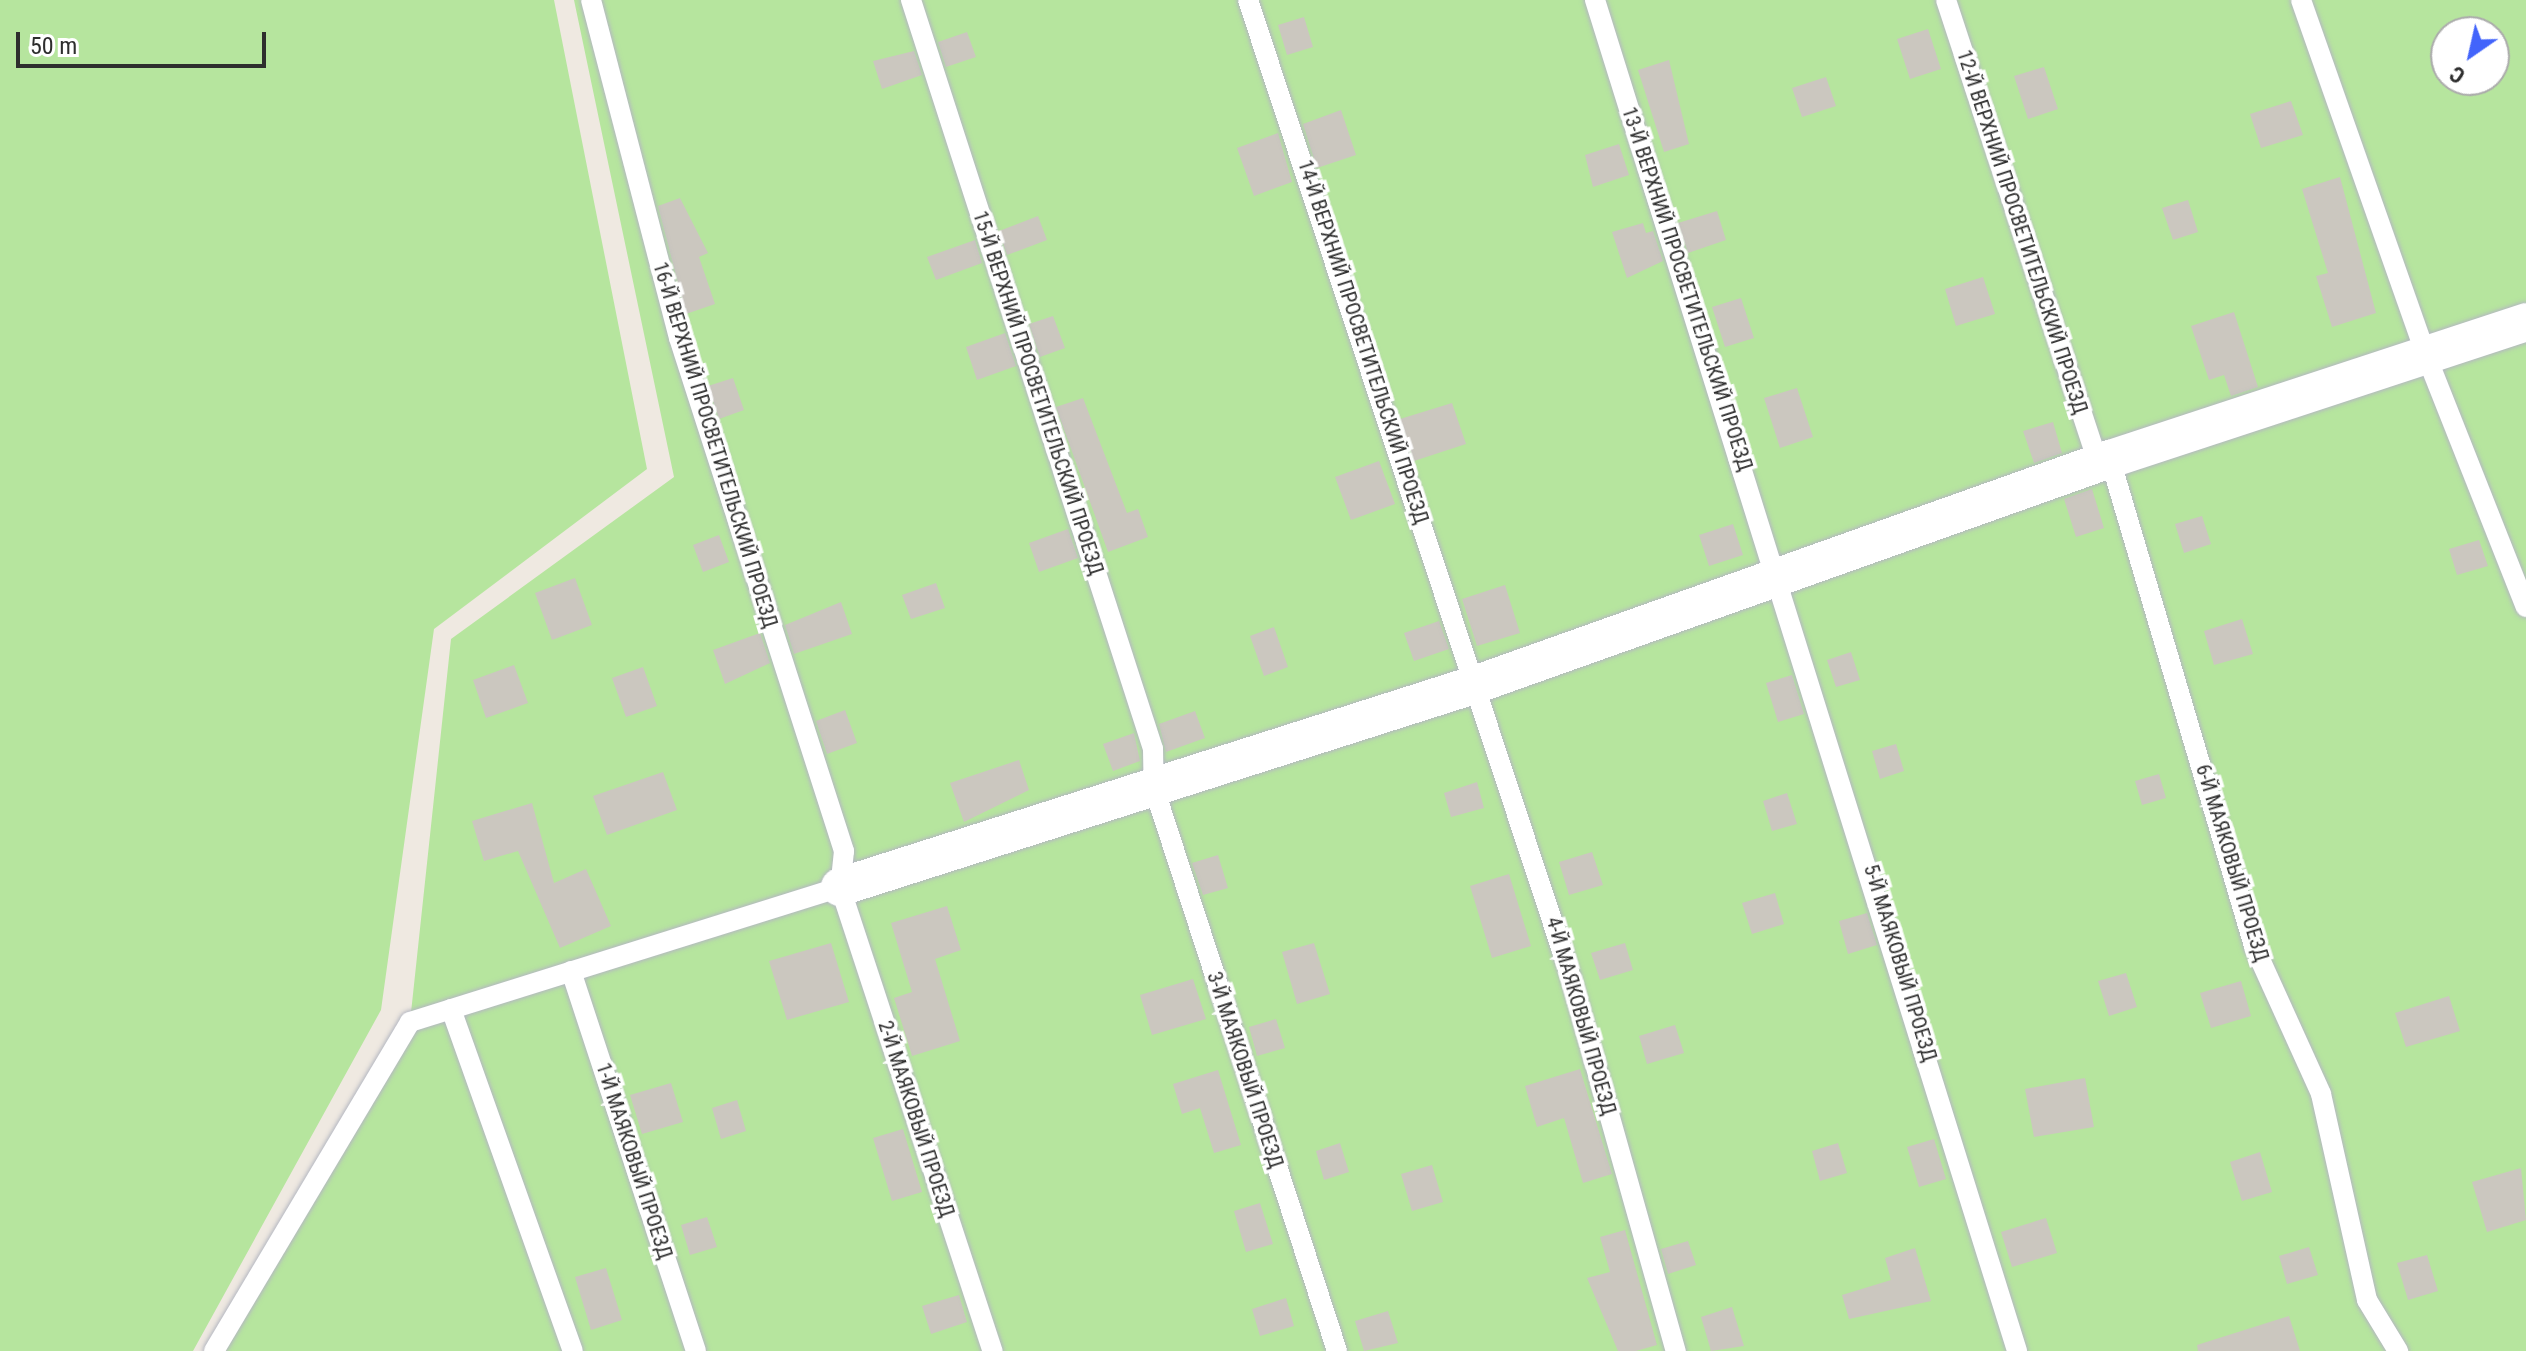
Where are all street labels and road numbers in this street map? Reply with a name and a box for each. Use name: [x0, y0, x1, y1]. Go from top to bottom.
street label: 12-Й ВЕРХНИЙ ПРОСВЕТИТЕЛЬСКИЙ ПРОЕЗД: [1952, 47, 2092, 417]
street label: 13-Й ВЕРХНИЙ ПРОСВЕТИТЕЛЬСКИЙ ПРОЕЗД: [1617, 104, 1757, 474]
street label: 14-Й ВЕРХНИЙ ПРОСВЕТИТЕЛЬСКИЙ ПРОЕЗД: [1293, 157, 1433, 527]
street label: 15-Й ВЕРХНИЙ ПРОСВЕТИТЕЛЬСКИЙ ПРОЕЗД: [968, 208, 1108, 578]
street label: 16-Й ВЕРХНИЙ ПРОСВЕТИТЕЛЬСКИЙ ПРОЕЗД: [648, 259, 782, 631]
street label: 6-Й МАЯКОВЫЙ ПРОЕЗД: [2191, 762, 2273, 964]
street label: 5-Й МАЯКОВЫЙ ПРОЕЗД: [1859, 862, 1941, 1064]
street label: 4-Й МАЯКОВЫЙ ПРОЕЗД: [1541, 914, 1621, 1118]
street label: 3-Й МАЯКОВЫЙ ПРОЕЗД: [1202, 969, 1288, 1171]
street label: 2-Й МАЯКОВЫЙ ПРОЕЗД: [873, 1018, 959, 1220]
street label: 1-Й МАЯКОВЫЙ ПРОЕЗД: [591, 1060, 677, 1262]

